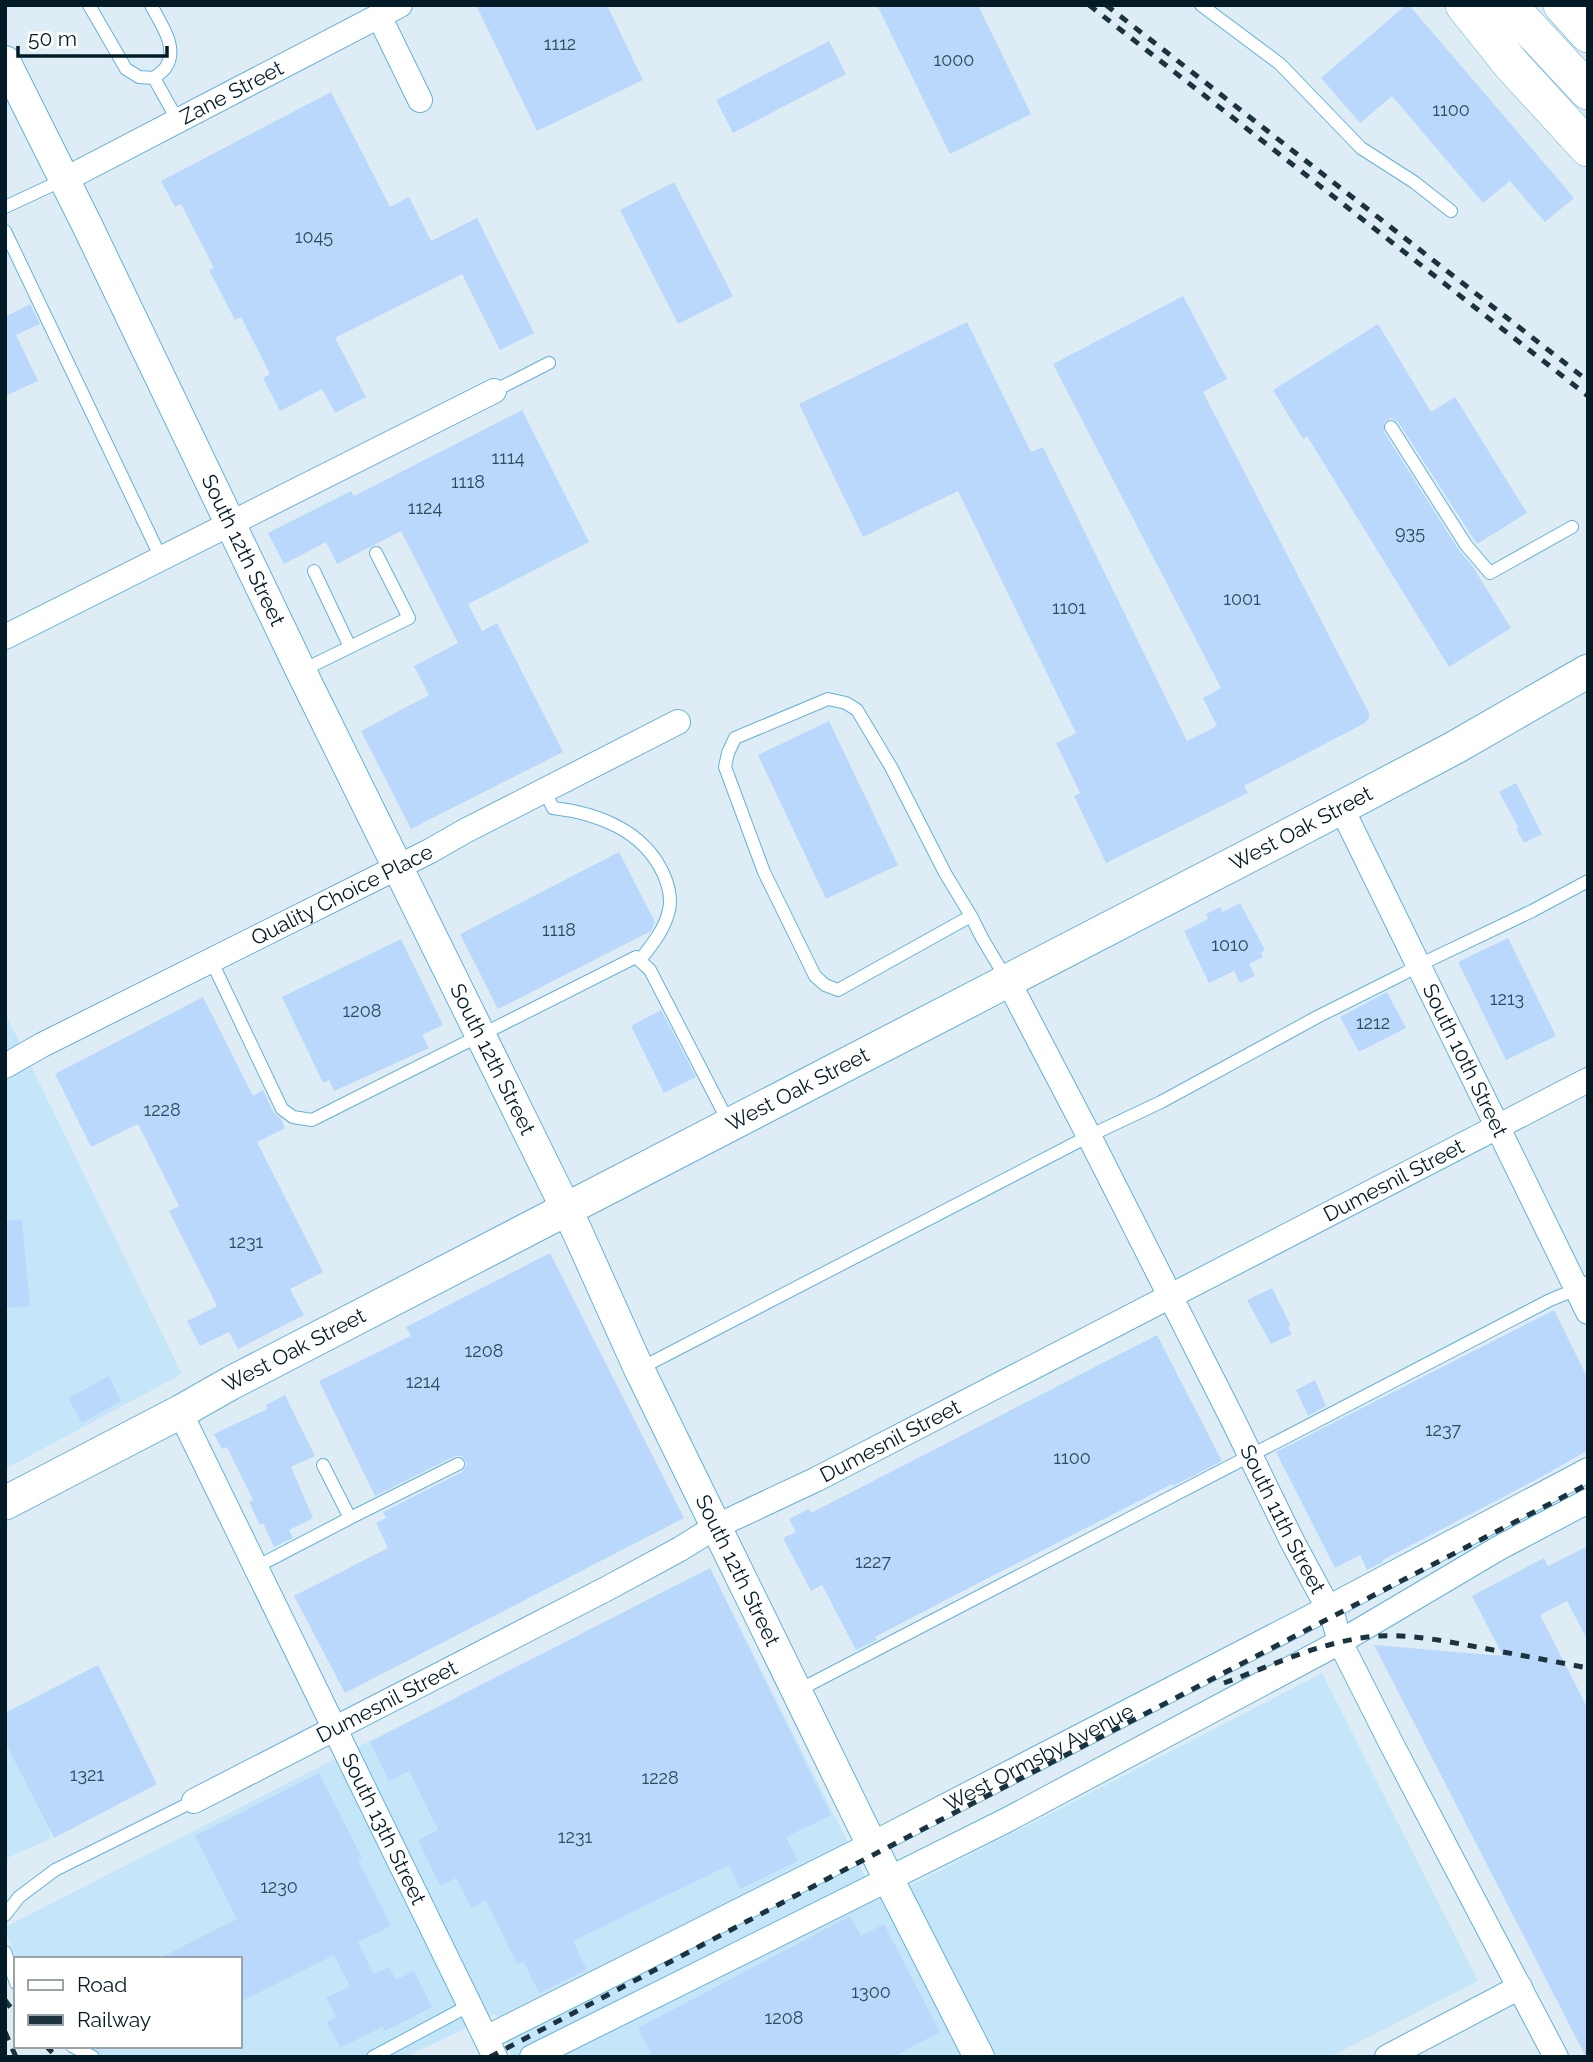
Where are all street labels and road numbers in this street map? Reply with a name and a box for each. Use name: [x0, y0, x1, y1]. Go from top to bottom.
street label: Zane Street: [176, 55, 287, 129]
street label: South 12th Street: [196, 470, 290, 630]
street label: West Oak Street: [1225, 780, 1376, 876]
street label: Quality Choice Place: [247, 839, 437, 950]
street label: South 12th Street: [445, 979, 541, 1139]
street label: South 10th Street: [1417, 980, 1513, 1141]
street label: West Oak Street: [722, 1042, 873, 1136]
street label: Dumesnil Street: [1319, 1133, 1468, 1227]
street label: West Oak Street: [218, 1303, 370, 1397]
street label: Dumesnil Street: [816, 1394, 965, 1487]
street label: South 11th Street: [1235, 1440, 1331, 1598]
street label: South 12th Street: [690, 1491, 786, 1650]
street label: Dumesnil Street: [312, 1655, 461, 1748]
street label: West Ormsby Avenue: [940, 1698, 1138, 1816]
street label: South 13th Street: [337, 1749, 432, 1909]

